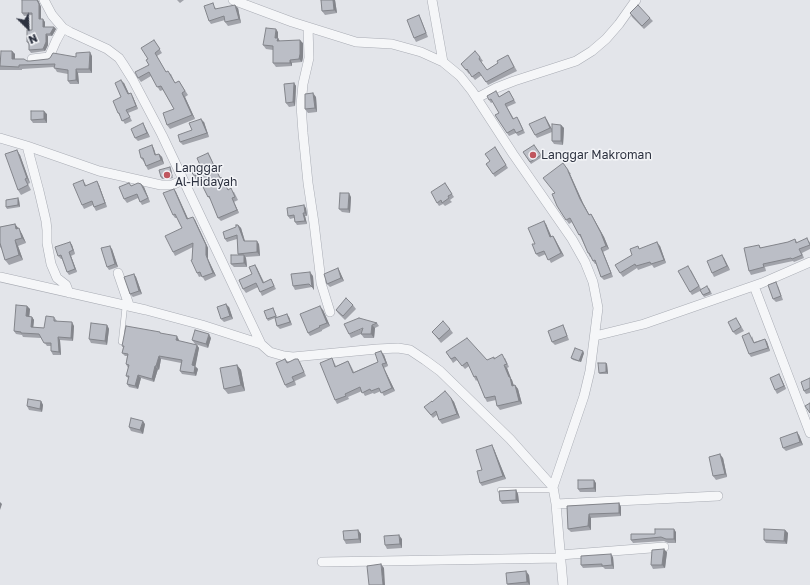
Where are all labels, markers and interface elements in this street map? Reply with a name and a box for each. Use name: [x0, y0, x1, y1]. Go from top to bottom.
north arrow: [8, 8, 48, 48]
text: N: [27, 32, 40, 47]
place label: Langgar Makroman: [541, 148, 652, 162]
marker: Langgar Makroman: [528, 150, 538, 160]
place label: Langgar Al-Hidayah: [175, 161, 237, 189]
marker: Langgar Al-Hidayah: [162, 170, 172, 180]

